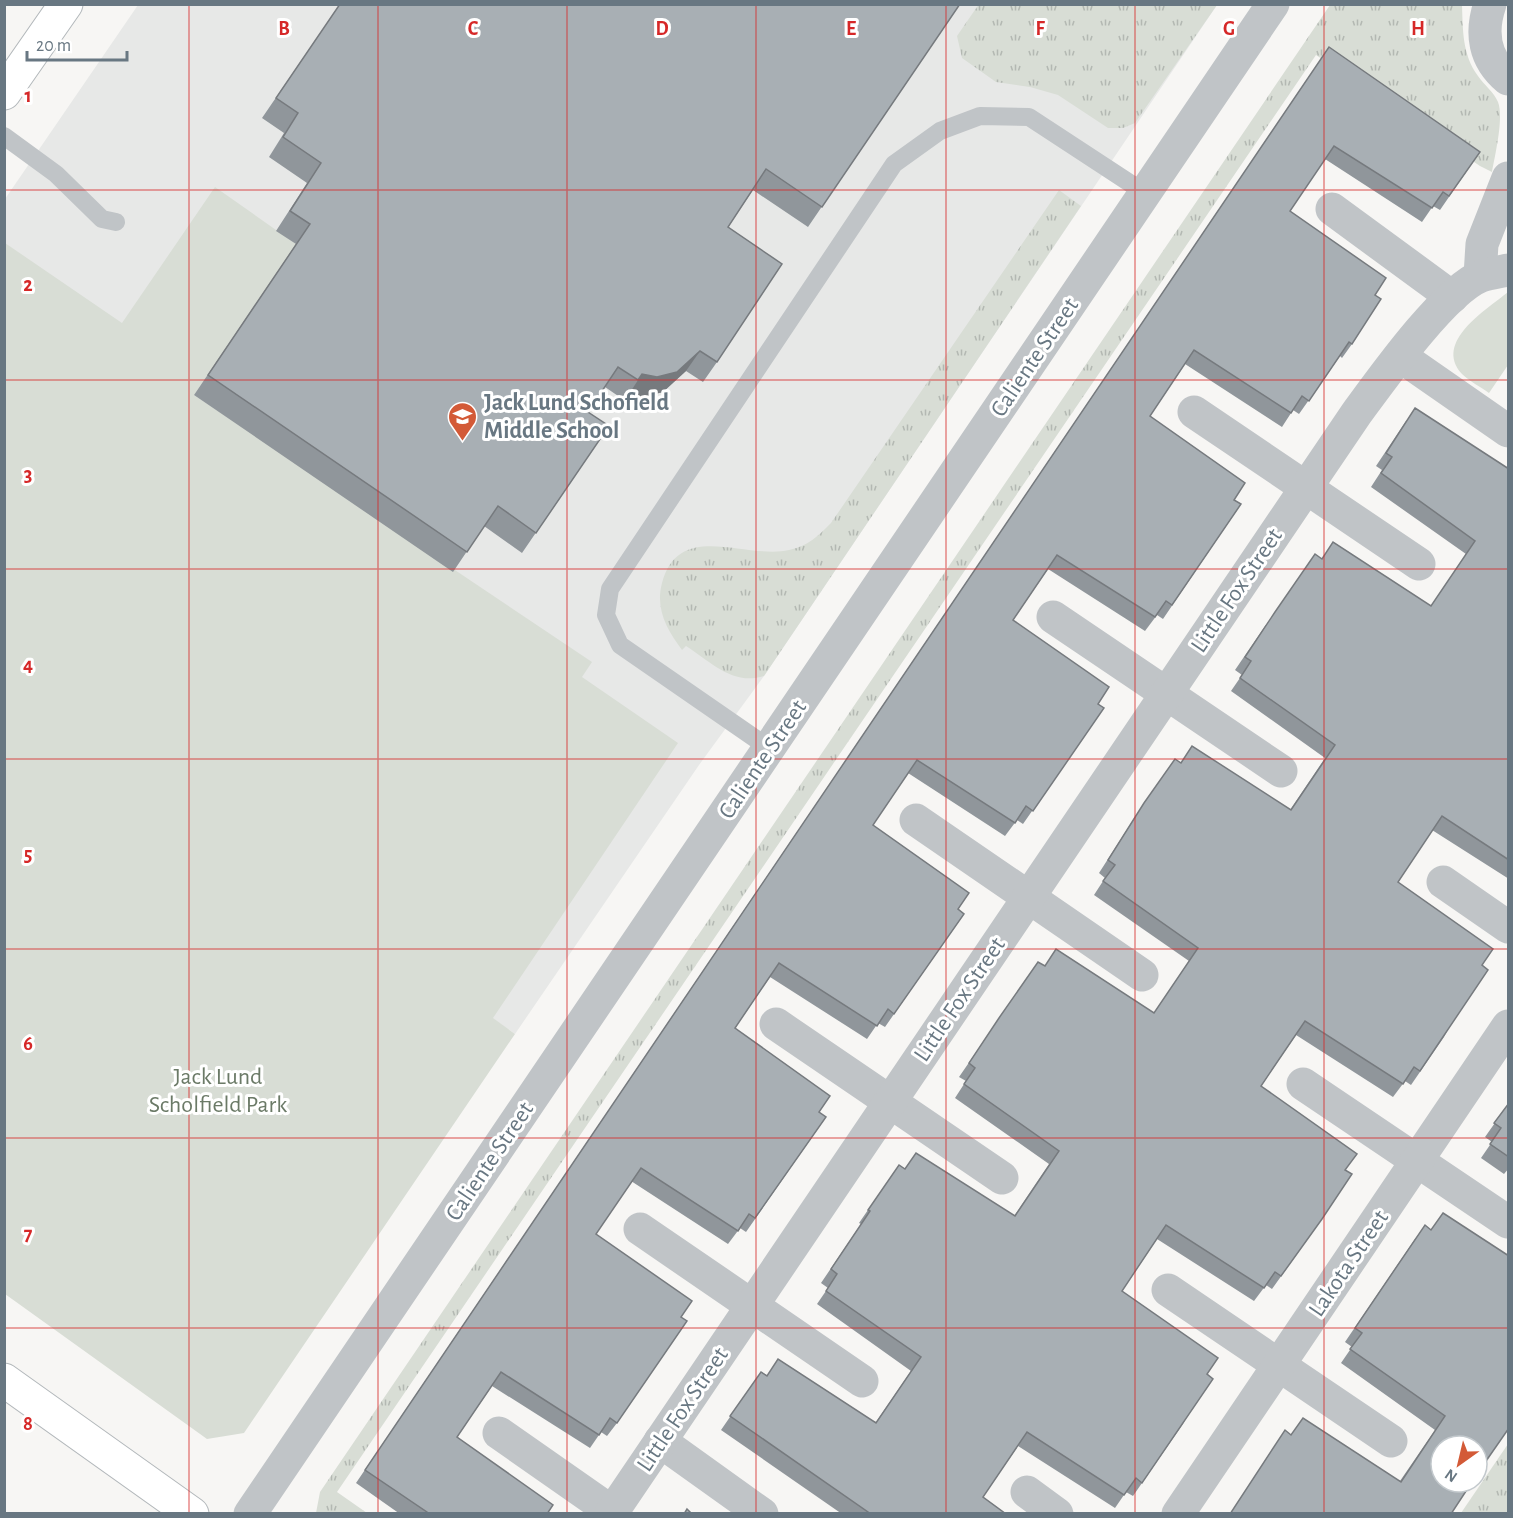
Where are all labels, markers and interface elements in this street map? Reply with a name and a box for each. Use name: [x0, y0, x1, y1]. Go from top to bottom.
text: B: [278, 19, 290, 39]
text: C: [468, 19, 479, 39]
text: D: [655, 19, 669, 39]
text: E: [846, 19, 856, 39]
text: F: [1035, 19, 1045, 39]
text: G: [1223, 19, 1235, 39]
text: H: [1411, 19, 1425, 39]
scale bar: [27, 24, 128, 62]
text: 20 m: [36, 37, 71, 55]
text: 1: [24, 86, 32, 106]
text: 2: [23, 275, 33, 295]
street label: Caliente Street: [986, 294, 1083, 421]
place label: Jack Lund Schofield Middle School: [484, 391, 669, 443]
school or university icon: Jack Lund Schofield Middle School: [447, 400, 479, 442]
text: 3: [24, 465, 32, 485]
street label: Little Fox Street: [1187, 524, 1287, 657]
text: 4: [23, 655, 33, 675]
street label: Caliente Street: [714, 696, 811, 823]
text: 5: [24, 845, 32, 865]
street label: Little Fox Street: [910, 933, 1010, 1066]
text: 6: [23, 1034, 33, 1054]
park label: Jack Lund Scholfield Park: [149, 1065, 287, 1117]
street label: Caliente Street: [441, 1098, 538, 1225]
street label: Lakota Street: [1305, 1206, 1393, 1321]
text: 7: [24, 1224, 33, 1244]
street label: Little Fox Street: [633, 1343, 733, 1476]
text: 8: [23, 1414, 33, 1434]
north arrow: [1429, 1434, 1489, 1494]
text: N: [1442, 1466, 1460, 1485]

